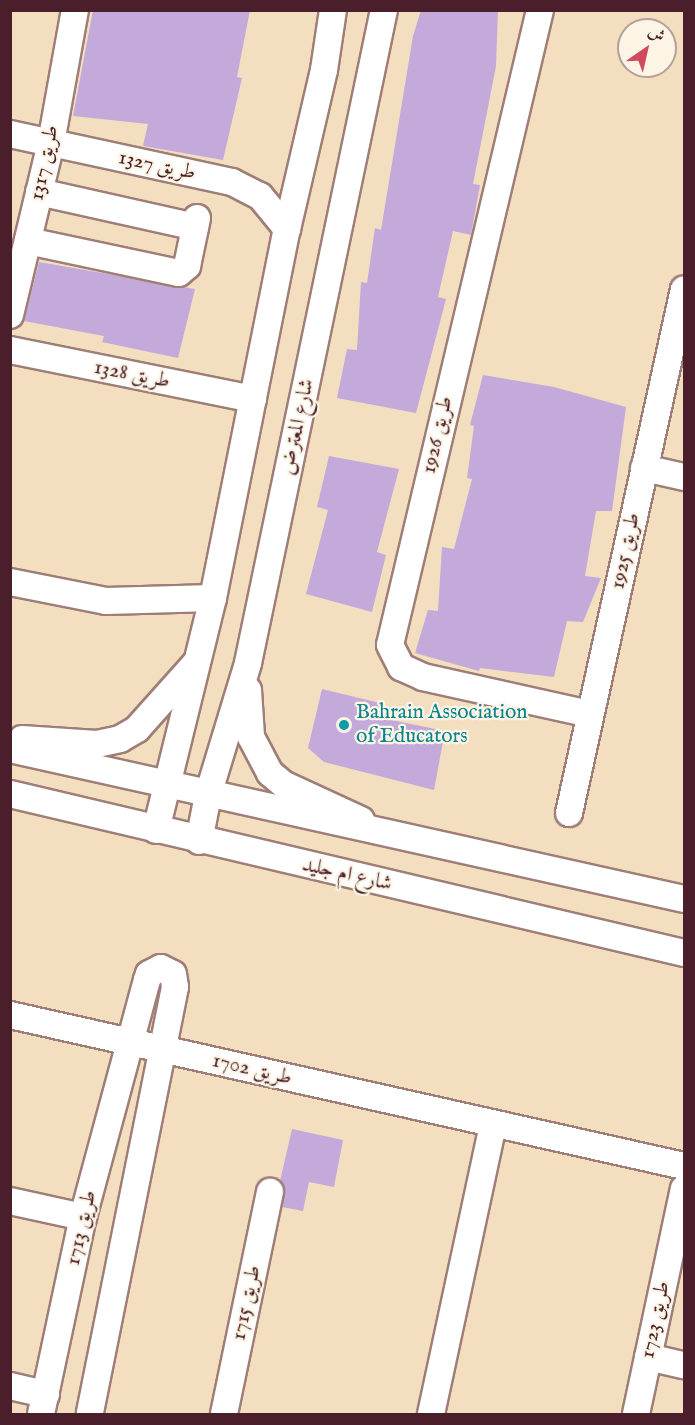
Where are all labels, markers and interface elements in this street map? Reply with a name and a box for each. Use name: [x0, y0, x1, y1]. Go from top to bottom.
north arrow: [617, 18, 677, 78]
text: ش: [644, 22, 668, 47]
street label: طريق 1317: [25, 123, 65, 203]
street label: طريق 1327: [116, 146, 198, 186]
street label: طريق 1328: [92, 355, 172, 395]
street label: شارع المعترض: [276, 377, 320, 477]
street label: طريق 1926: [417, 394, 459, 476]
street label: طريق 1925: [606, 511, 646, 591]
place label: Bahrain Association of Educators: [356, 700, 527, 750]
marker: Bahrain Association of Educators: [337, 718, 351, 732]
street label: شارع ام جليد: [300, 852, 394, 898]
street label: طريق 1702: [210, 1049, 294, 1091]
street label: طريق 1713: [61, 1188, 103, 1268]
street label: طريق 1715: [227, 1263, 267, 1343]
street label: طريق 1723: [636, 1279, 676, 1361]

